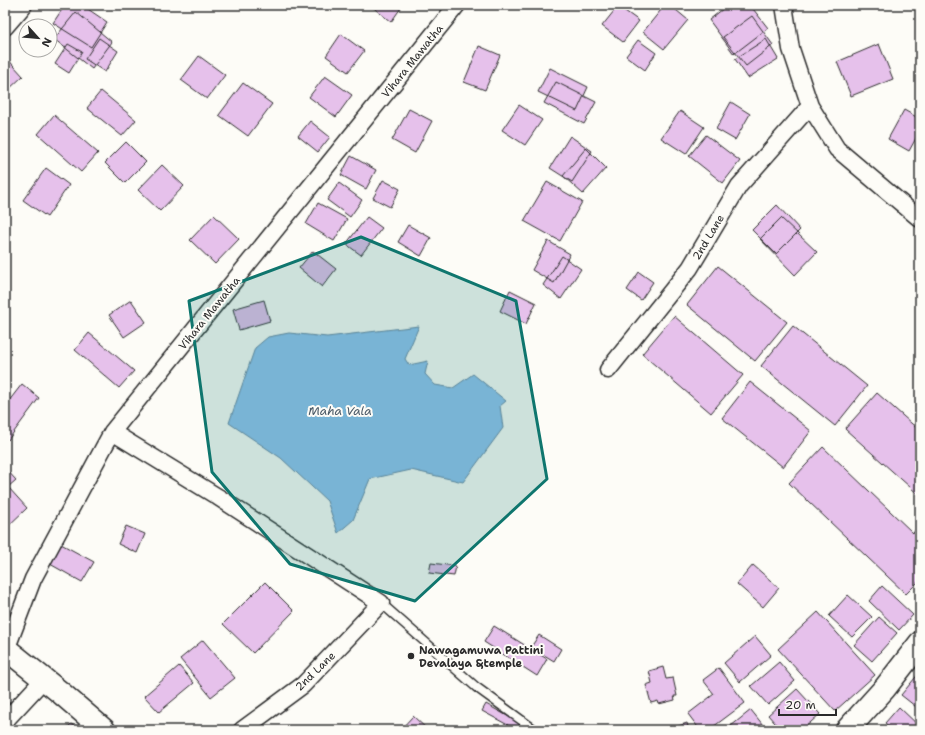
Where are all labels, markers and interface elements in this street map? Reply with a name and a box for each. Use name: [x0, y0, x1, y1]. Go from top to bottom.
north arrow: [18, 18, 58, 58]
street label: Vihara Mawatha: [378, 21, 447, 101]
text: N: [38, 35, 55, 50]
street label: 2nd Lane: [689, 212, 728, 263]
street label: Vihara Mawatha: [175, 273, 244, 353]
water label: Maha Vala: [308, 403, 372, 419]
place label: Nawagamuwa Pattini Devalaya &temple: [419, 643, 543, 671]
street label: 2nd Lane: [292, 648, 339, 694]
marker: Nawagamuwa Pattini Devalaya &temple: [406, 651, 416, 661]
scale bar: [779, 691, 836, 717]
text: 20 m: [785, 697, 816, 713]

